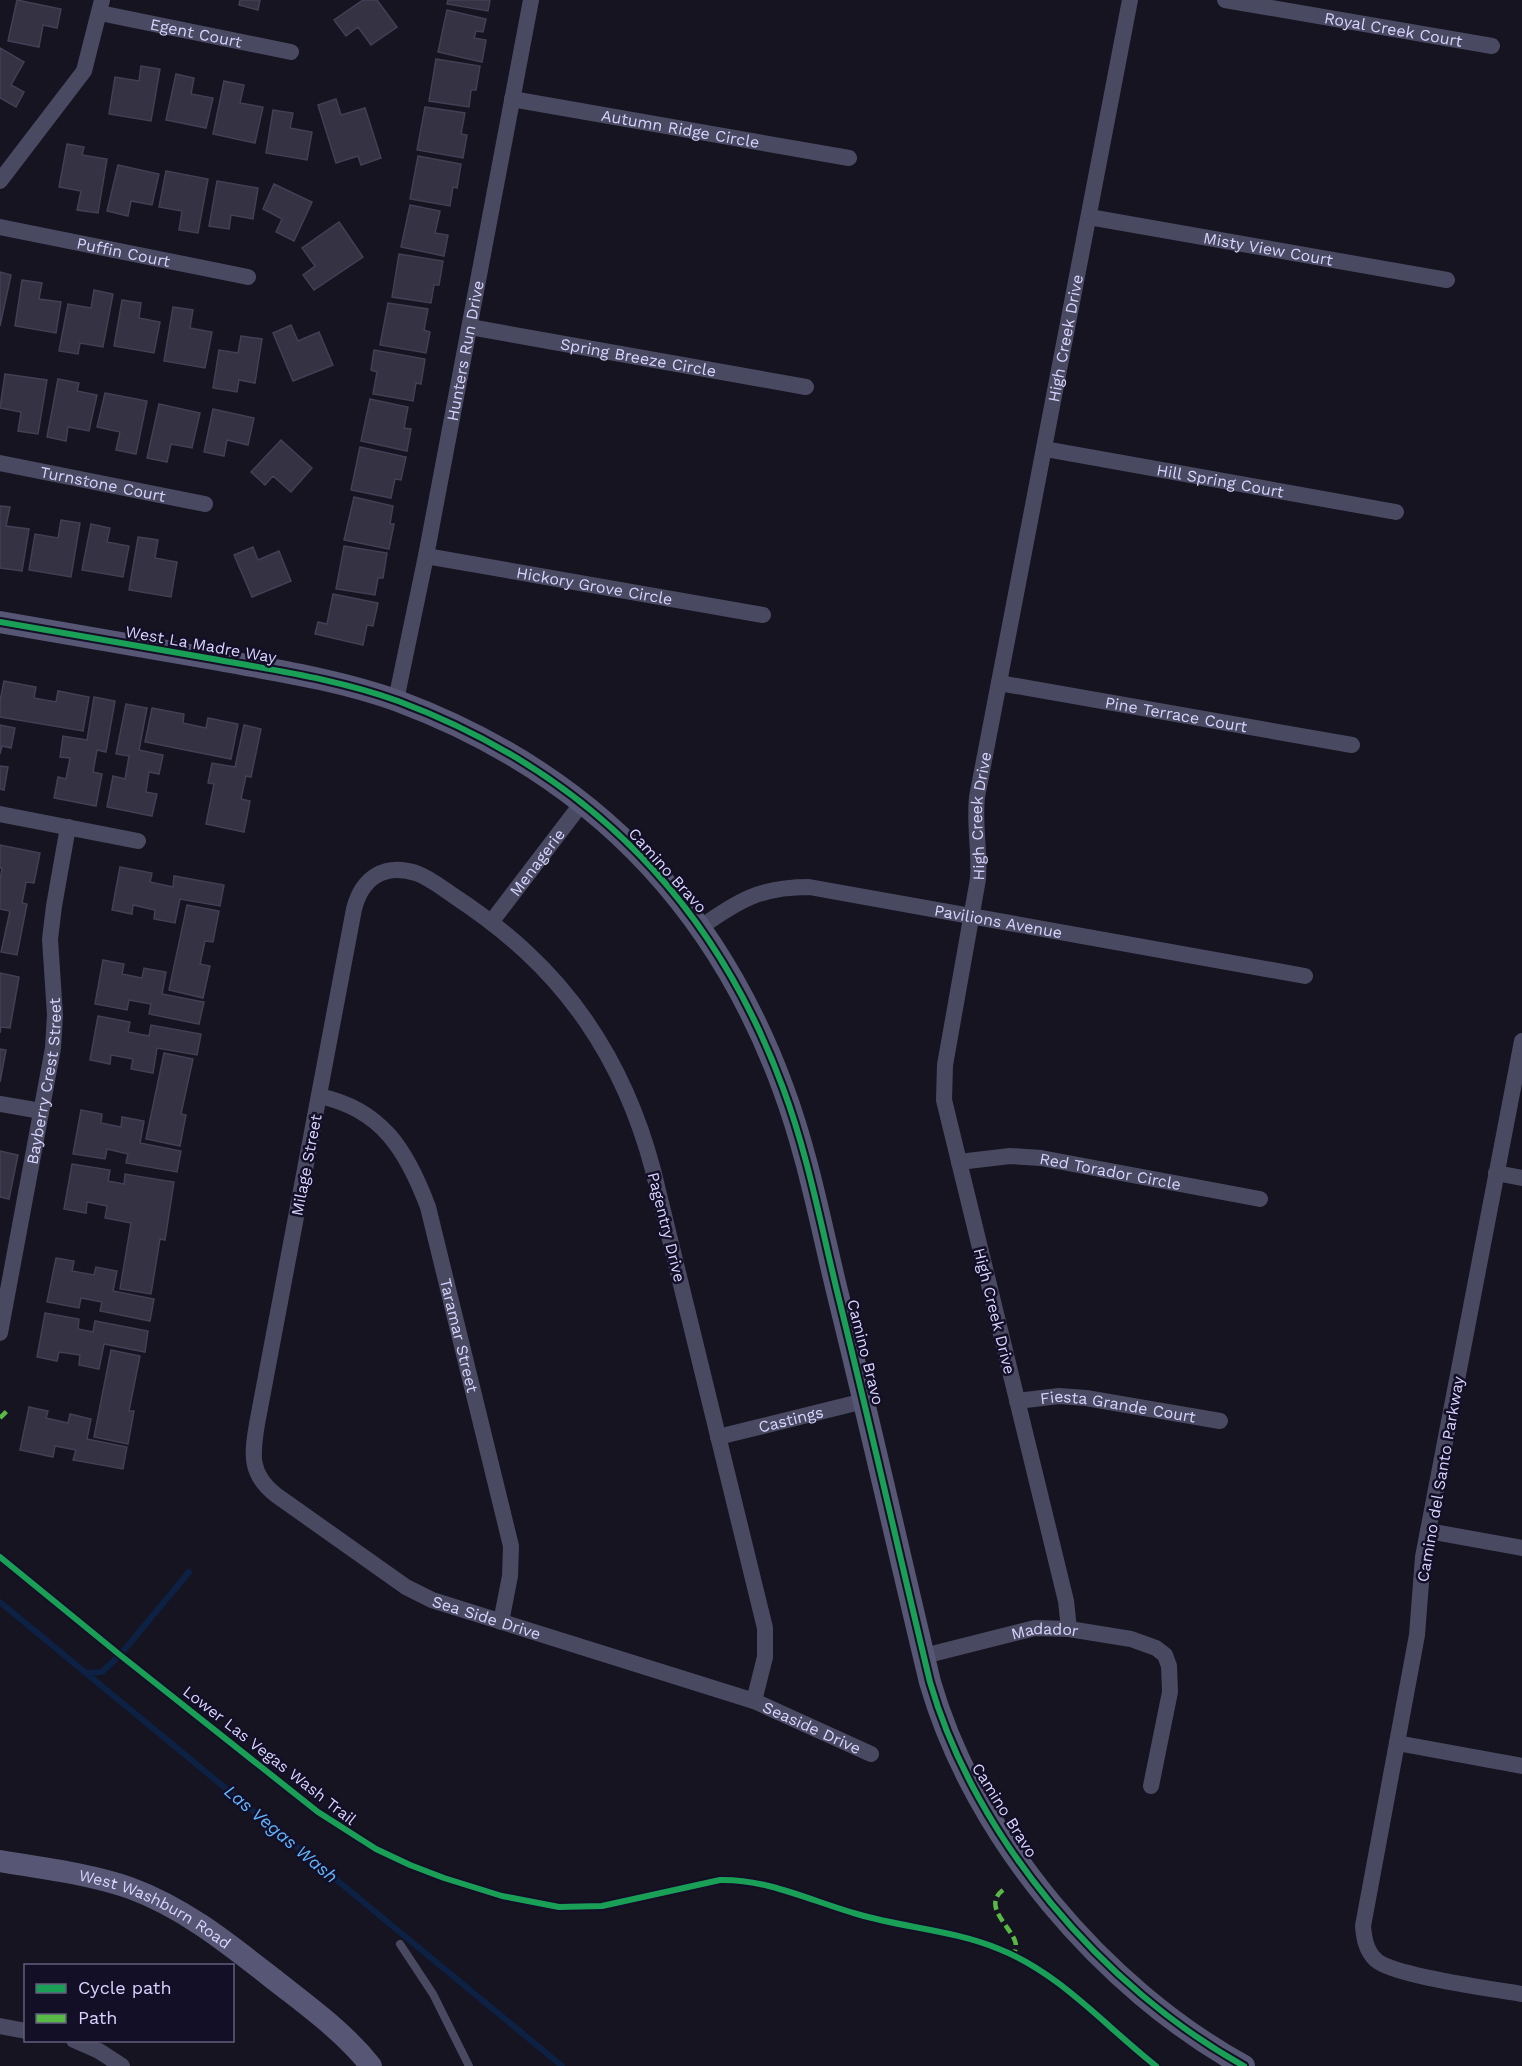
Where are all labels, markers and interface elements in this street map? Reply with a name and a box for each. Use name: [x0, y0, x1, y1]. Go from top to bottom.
street label: Royal Creek Court: [1323, 8, 1464, 51]
street label: Egent Court: [148, 14, 244, 52]
street label: Autumn Ridge Circle: [600, 106, 761, 152]
street label: Misty View Court: [1202, 228, 1335, 270]
street label: Puffin Court: [75, 234, 172, 271]
street label: High Creek Drive: [1044, 273, 1087, 404]
street label: Hunters Run Drive: [443, 279, 488, 423]
street label: Spring Breeze Circle: [559, 334, 718, 381]
street label: Hill Spring Court: [1155, 460, 1286, 502]
street label: Turnstone Court: [38, 462, 168, 506]
street label: Hickory Grove Circle: [515, 563, 674, 609]
street label: West La Madre Way: [124, 622, 279, 667]
street label: Pine Terrace Court: [1104, 693, 1249, 737]
street label: High Creek Drive: [967, 750, 996, 881]
street label: Camino Bravo: [624, 824, 711, 917]
street label: Menagerie: [506, 825, 569, 900]
street label: Pavilions Avenue: [933, 901, 1064, 942]
street label: Bayberry Crest Street: [23, 997, 65, 1166]
street label: Milage Street: [287, 1112, 326, 1218]
street label: Red Torador Circle: [1038, 1149, 1183, 1194]
street label: Pagentry Drive: [644, 1170, 689, 1284]
street label: High Creek Drive: [970, 1246, 1019, 1376]
street label: Taramar Street: [436, 1277, 482, 1395]
street label: Camino Bravo: [843, 1297, 888, 1407]
street label: Camino del Santo Parkway: [1413, 1374, 1468, 1584]
street label: Fiesta Grande Court: [1039, 1387, 1198, 1427]
street label: Castings: [756, 1402, 825, 1437]
street label: Sea Side Drive: [430, 1592, 543, 1644]
street label: Madador: [1009, 1619, 1080, 1644]
street label: Lower Las Vegas Wash Trail: [179, 1682, 360, 1829]
street label: Seaside Drive: [760, 1697, 864, 1758]
street label: Camino Bravo: [968, 1759, 1041, 1861]
water label: Las Vegas Wash: [220, 1780, 342, 1887]
street label: West Washburn Road: [77, 1866, 235, 1953]
legend: [24, 1964, 234, 2042]
text: Cycle path: [78, 1977, 172, 1998]
text: Path: [78, 2007, 118, 2028]

